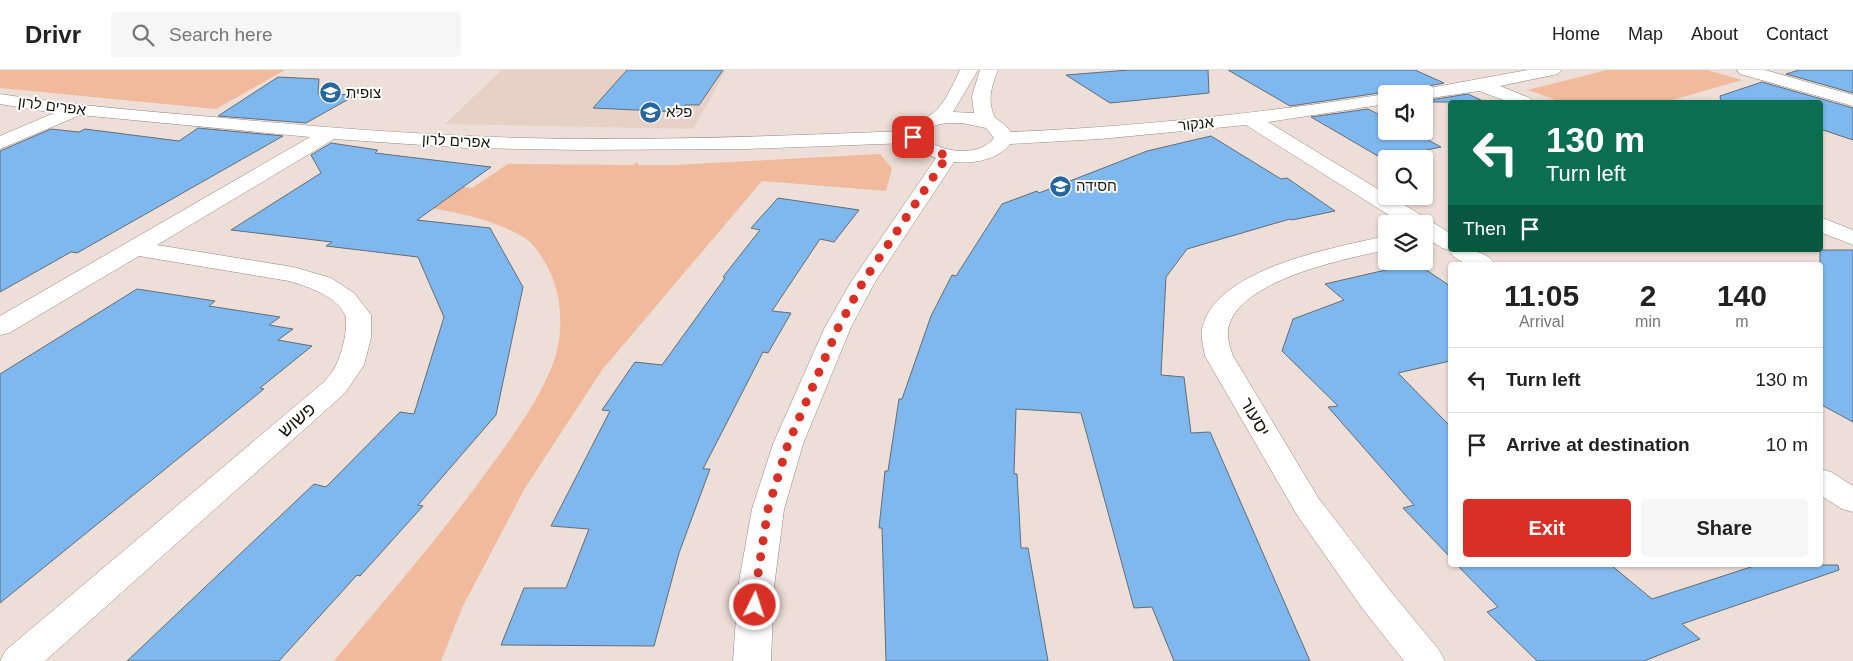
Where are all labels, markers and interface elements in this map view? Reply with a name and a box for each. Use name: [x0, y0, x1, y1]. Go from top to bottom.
search box: [111, 12, 461, 57]
text: Drivr: [25, 21, 81, 48]
icon: search: [129, 21, 157, 49]
text: Search here: [169, 24, 273, 45]
text: Home: [1552, 24, 1600, 44]
text: Map: [1628, 24, 1663, 44]
text: About: [1691, 24, 1738, 44]
text: Contact: [1766, 24, 1828, 44]
school or university icon: צופית: [318, 81, 342, 105]
place label: צופית: [346, 84, 381, 101]
map controls: [1378, 85, 1433, 270]
button: sound: [1378, 85, 1433, 140]
street label: אפרים לרון: [17, 93, 88, 118]
school or university icon: פלא: [638, 100, 662, 124]
place label: פלא: [666, 103, 693, 120]
street label: אנקור: [1177, 113, 1215, 134]
pin: [892, 116, 934, 158]
icon: left: [1463, 120, 1528, 185]
text: 130 m: [1546, 120, 1645, 159]
icon: arrive: [899, 123, 927, 151]
street label: אפרים לרון: [421, 130, 491, 151]
button: search: [1378, 150, 1433, 205]
text: Turn left: [1546, 161, 1626, 186]
school or university icon: חסידה: [1048, 174, 1072, 198]
place label: חסידה: [1076, 177, 1117, 194]
button: layers: [1378, 215, 1433, 270]
icon: arrive: [1516, 215, 1544, 243]
text: Then: [1463, 218, 1506, 239]
text: 11:05: [1504, 279, 1579, 312]
text: 2: [1640, 279, 1656, 312]
text: 140: [1717, 279, 1767, 312]
text: Arrival: [1519, 313, 1564, 330]
text: min: [1635, 313, 1661, 330]
text: m: [1735, 313, 1749, 330]
icon: left: [1463, 366, 1491, 394]
text: Turn left: [1506, 369, 1581, 390]
text: 130 m: [1755, 369, 1808, 390]
street label: יסעור: [1236, 394, 1274, 440]
street label: פשוש: [275, 399, 319, 441]
icon: arrive: [1463, 431, 1491, 459]
text: Arrive at destination: [1506, 434, 1690, 455]
text: 10 m: [1766, 434, 1808, 455]
button: Exit: [1463, 499, 1631, 557]
button: Share: [1641, 499, 1808, 557]
position arrow: [728, 578, 780, 630]

